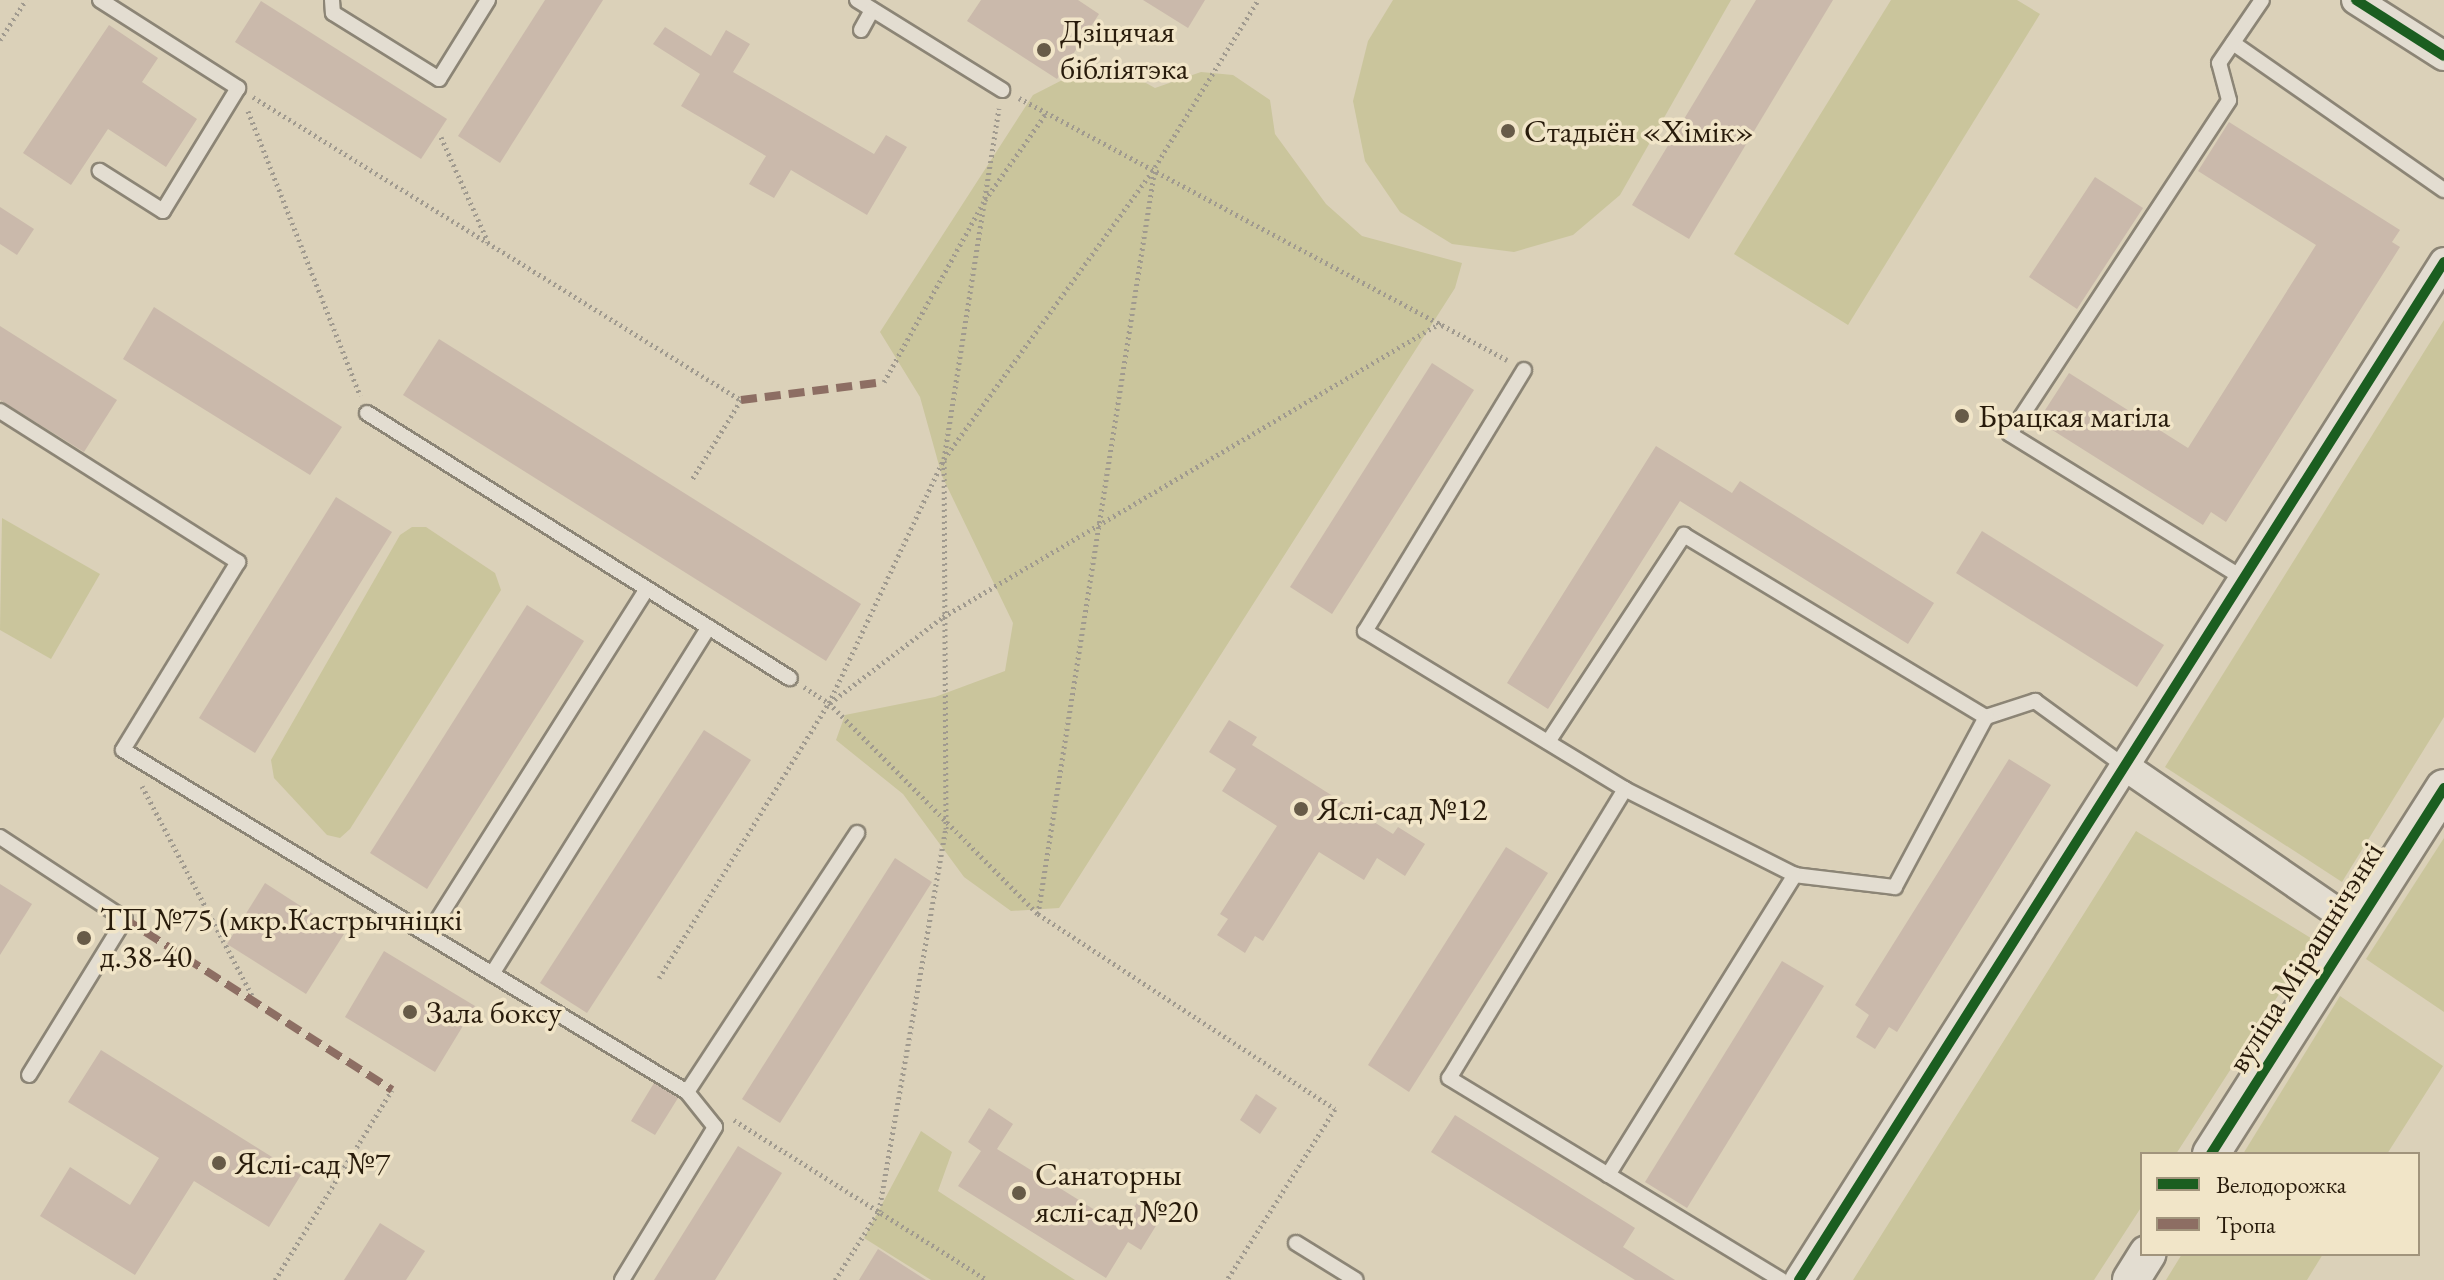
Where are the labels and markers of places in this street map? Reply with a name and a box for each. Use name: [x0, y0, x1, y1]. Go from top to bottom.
place label: Дзіцячая бібліятэка: [1060, 13, 1189, 88]
marker: Дзіцячая бібліятэка: [1035, 41, 1053, 59]
place label: Стадыён «Хімік»: [1524, 112, 1754, 150]
marker: Стадыён «Хімік»: [1499, 122, 1517, 140]
place label: Брацкая магіла: [1978, 397, 2170, 435]
marker: Брацкая магіла: [1953, 407, 1971, 425]
place label: Яслі-сад №12: [1317, 790, 1487, 828]
marker: Яслі-сад №12: [1292, 800, 1310, 818]
place label: ТП №75 (мкр.Кастрычніцкі д.38-40: [100, 901, 462, 976]
marker: ТП №75 (мкр.Кастрычніцкі д.38-40: [75, 929, 93, 947]
place label: Зала боксу: [426, 993, 562, 1031]
marker: Зала боксу: [401, 1003, 419, 1021]
place label: Яслі-сад №7: [235, 1144, 390, 1182]
marker: Яслі-сад №7: [210, 1154, 228, 1172]
place label: Санаторны яслі-сад №20: [1035, 1156, 1198, 1231]
marker: Санаторны яслі-сад №20: [1010, 1184, 1028, 1202]

